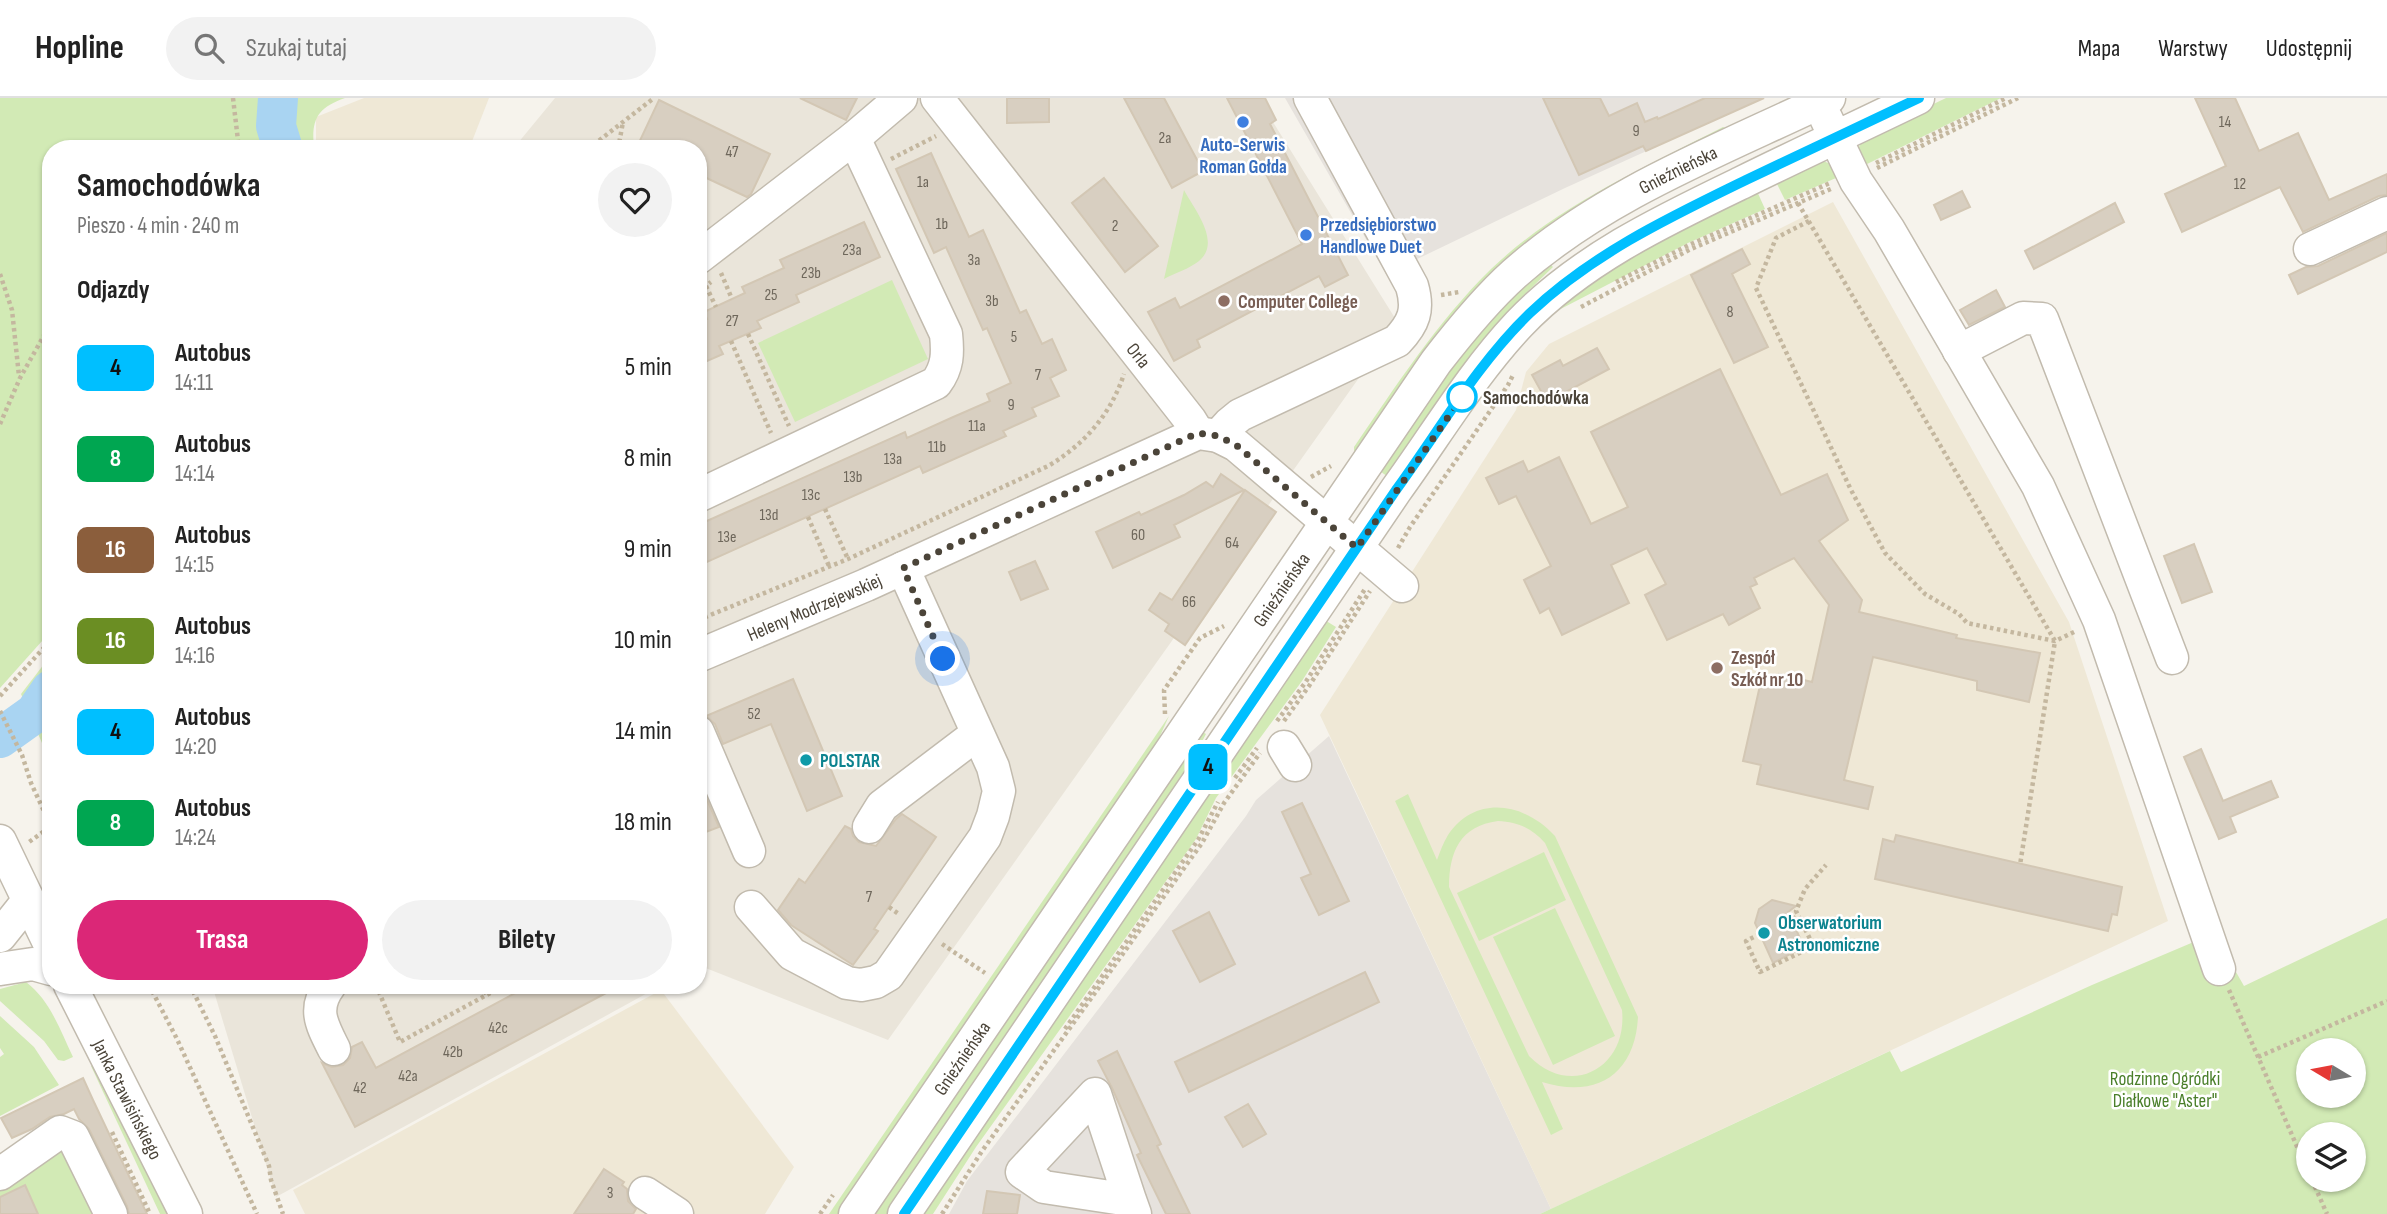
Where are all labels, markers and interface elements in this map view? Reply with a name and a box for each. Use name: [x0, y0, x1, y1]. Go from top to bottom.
search box: [166, 17, 656, 80]
text: Hopline: [35, 28, 124, 68]
icon: search: [190, 29, 228, 67]
text: Szukaj tutaj: [246, 33, 347, 64]
text: Mapa: [2078, 34, 2120, 63]
text: Warstwy: [2158, 34, 2228, 63]
text: Udostępnij: [2266, 34, 2352, 63]
house number: 14: [2219, 113, 2231, 132]
marker: Auto-Serwis Roman Gołda: [1235, 114, 1251, 130]
house number: 9: [1632, 122, 1640, 141]
house number: 2a: [1159, 129, 1171, 148]
place label: Auto-Serwis Roman Gołda: [1199, 134, 1287, 179]
street label: Gnieźnieńska: [1635, 142, 1721, 200]
house number: 47: [726, 143, 739, 162]
button: heart: [598, 163, 672, 237]
text: Samochodówka: [77, 166, 261, 206]
house number: 1a: [917, 173, 929, 192]
house number: 12: [2234, 175, 2246, 194]
text: Pieszo · 4 min · 240 m: [77, 212, 239, 240]
place label: Przedsiębiorstwo Handlowe Duet: [1320, 214, 1437, 259]
house number: 1b: [936, 215, 948, 234]
house number: 2: [1112, 217, 1118, 236]
marker: Przedsiębiorstwo Handlowe Duet: [1298, 227, 1314, 243]
house number: 23a: [842, 241, 862, 260]
house number: 3a: [968, 251, 980, 270]
house number: 23b: [801, 264, 821, 283]
text: Odjazdy: [77, 275, 149, 306]
house number: 25: [764, 286, 778, 305]
place label: Computer College: [1238, 291, 1358, 314]
house number: 3b: [985, 292, 999, 311]
marker: Computer College: [1216, 293, 1232, 309]
house number: 8: [1726, 303, 1734, 322]
house number: 27: [725, 312, 739, 331]
house number: 5: [1011, 328, 1017, 347]
text: Autobus: [175, 338, 251, 369]
street label: Orla: [1121, 339, 1155, 373]
text: 5 min: [625, 352, 672, 383]
text: 4: [110, 353, 121, 382]
house number: 7: [1035, 366, 1042, 385]
text: 14:11: [175, 369, 213, 397]
marker: Samochodówka: [1447, 382, 1477, 412]
place label: Samochodówka: [1483, 387, 1589, 410]
house number: 9: [1007, 396, 1015, 415]
house number: 11a: [968, 417, 986, 436]
text: Autobus: [175, 429, 251, 460]
house number: 11b: [928, 438, 946, 457]
text: 8 min: [624, 443, 672, 474]
text: 8: [110, 444, 121, 473]
house number: 13a: [884, 450, 902, 469]
text: 14:14: [175, 460, 215, 488]
house number: 13b: [844, 468, 862, 487]
house number: 13c: [802, 486, 820, 505]
house number: 13d: [760, 506, 778, 525]
text: Autobus: [175, 520, 251, 551]
house number: 60: [1131, 526, 1145, 545]
house number: 13e: [718, 528, 736, 547]
text: 9 min: [624, 534, 672, 565]
house number: 64: [1225, 534, 1239, 553]
text: 16: [105, 535, 126, 564]
street label: Gnieźnieńska: [1249, 549, 1315, 632]
text: 14:15: [175, 551, 214, 579]
street label: Heleny Modrzejewskiej: [744, 569, 886, 647]
house number: 66: [1182, 593, 1196, 612]
text: Autobus: [175, 611, 251, 642]
text: 10 min: [615, 625, 672, 656]
text: 16: [105, 626, 126, 655]
your location: [925, 641, 960, 676]
text: 14:16: [175, 642, 215, 670]
place label: Zespół Szkół nr 10: [1731, 647, 1803, 692]
marker: Zespół Szkół nr 10: [1709, 660, 1725, 676]
text: Autobus: [175, 702, 251, 733]
house number: 52: [747, 705, 761, 724]
text: 14 min: [615, 716, 672, 747]
text: 4: [110, 717, 121, 746]
text: 14:20: [175, 733, 217, 761]
line badge: 4: [1185, 744, 1231, 790]
place label: POLSTAR: [820, 750, 880, 773]
marker: POLSTAR: [798, 752, 814, 768]
text: 4: [1202, 752, 1214, 781]
text: Autobus: [175, 793, 251, 824]
text: 18 min: [615, 807, 672, 838]
text: 8: [110, 808, 121, 837]
text: 14:24: [175, 824, 216, 852]
house number: 7: [866, 888, 873, 907]
button: Trasa: [77, 900, 368, 980]
button: Bilety: [382, 900, 672, 980]
place label: Obserwatorium Astronomiczne: [1777, 912, 1882, 957]
marker: Obserwatorium Astronomiczne: [1756, 925, 1772, 941]
street label: Gnieźnieńska: [929, 1017, 996, 1100]
house number: 42c: [488, 1019, 508, 1038]
street label: Janka Stawisińskiego: [86, 1035, 166, 1164]
north arrow: [2296, 1038, 2366, 1108]
map controls: [2296, 1038, 2366, 1192]
house number: 42b: [443, 1043, 463, 1062]
house number: 42a: [398, 1067, 418, 1086]
park label: Rodzinne Ogródki Diałkowe "Aster": [2110, 1068, 2220, 1113]
house number: 42: [353, 1079, 367, 1098]
button: layers: [2296, 1122, 2366, 1192]
house number: 3: [607, 1184, 613, 1203]

